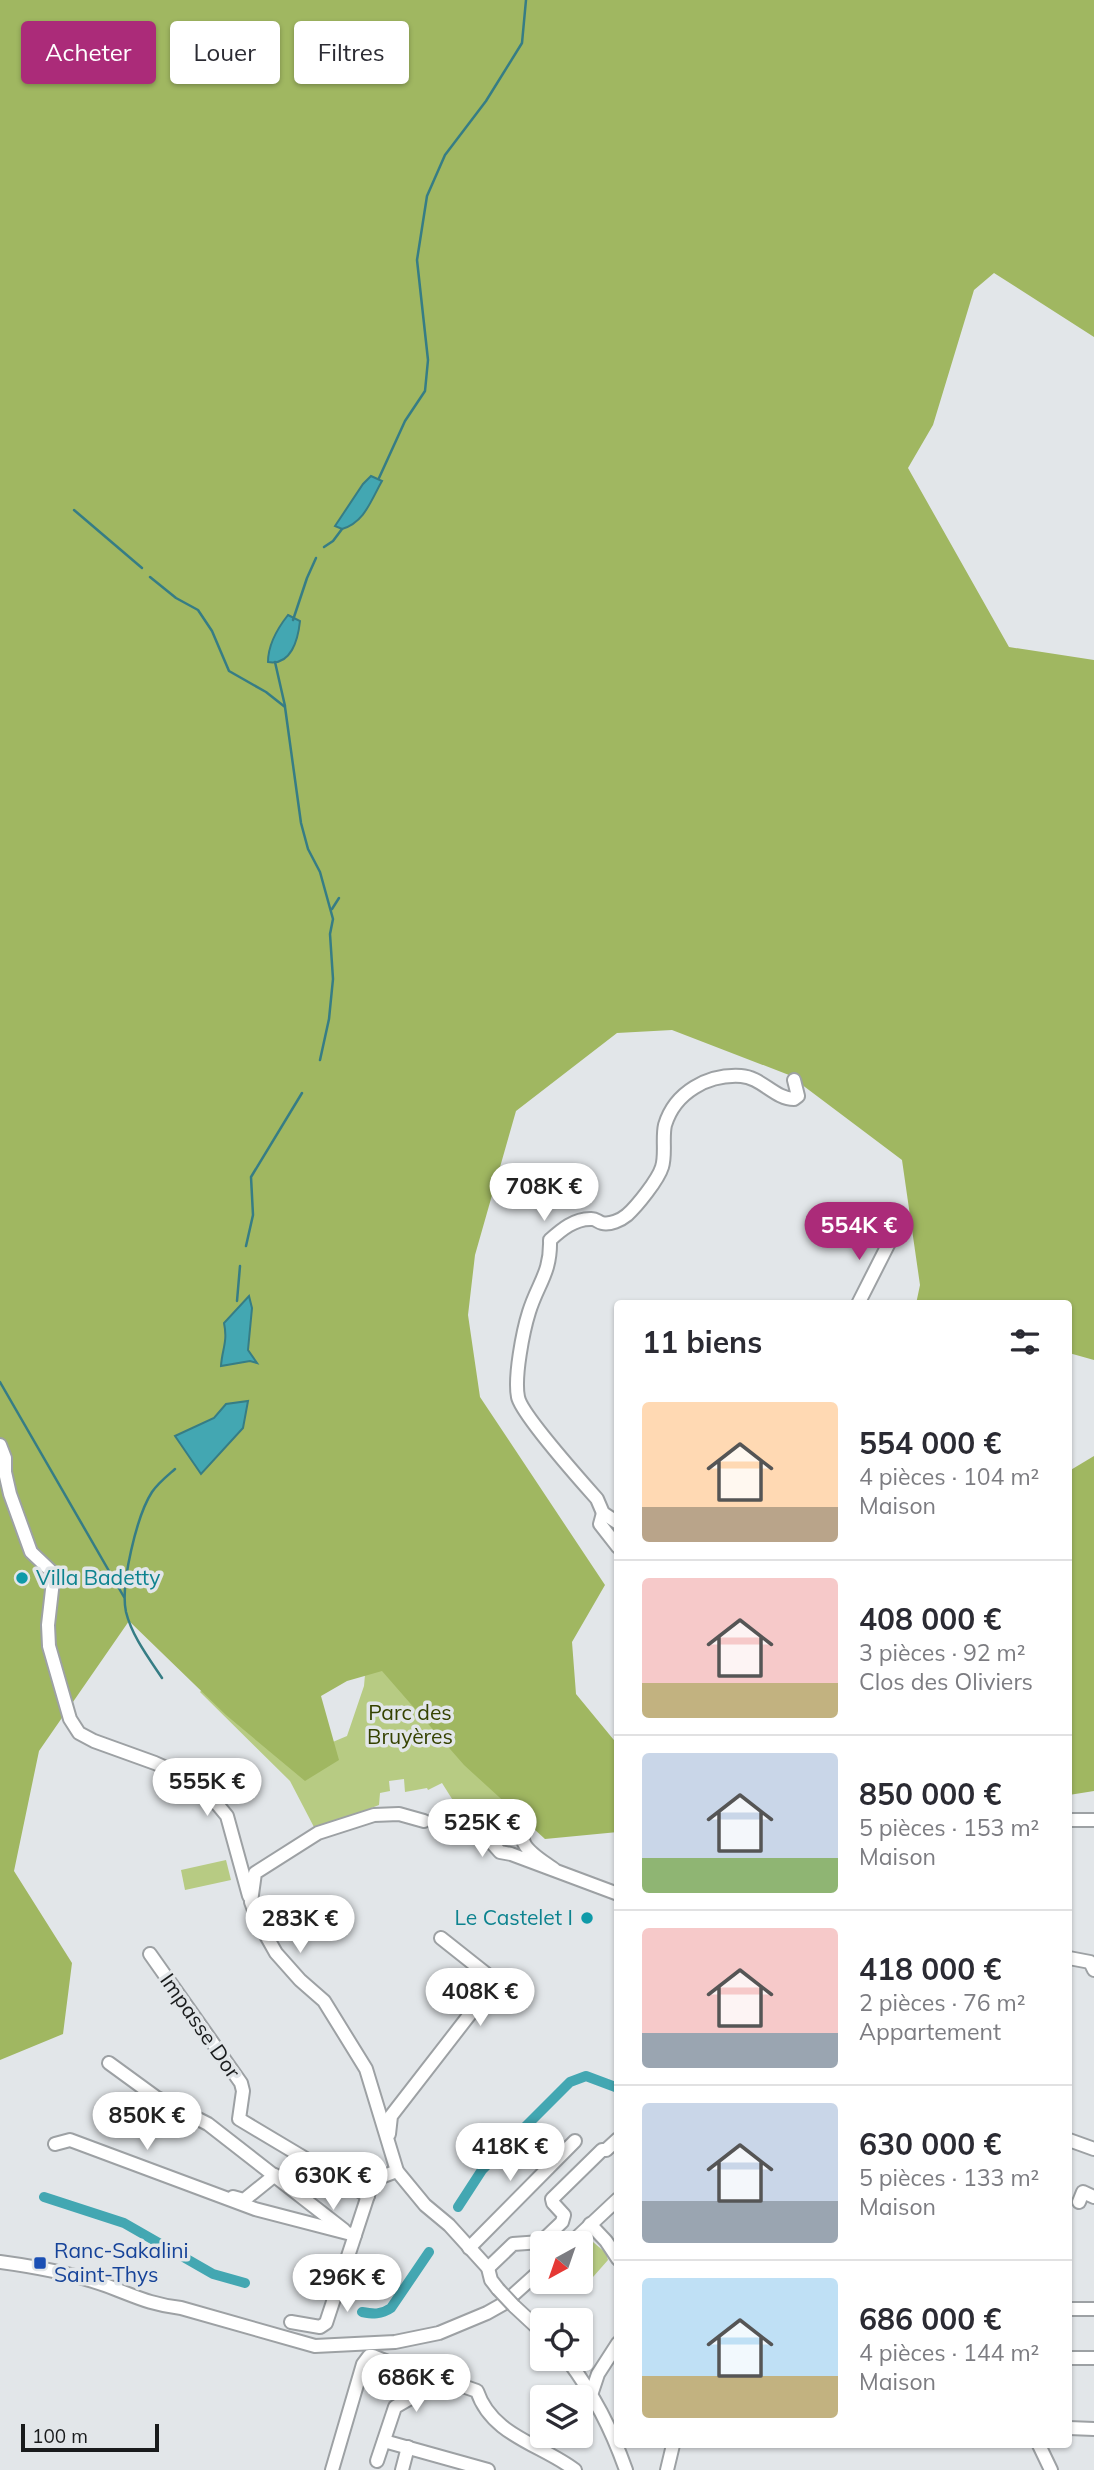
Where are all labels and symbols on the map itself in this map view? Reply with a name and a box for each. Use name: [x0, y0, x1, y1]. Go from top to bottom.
pin: 708K €: [487, 1164, 601, 1223]
pin: 554K €: [802, 1202, 916, 1262]
place label: Villa Badetty: [36, 1564, 160, 1590]
marker: Villa Badetty: [14, 1570, 30, 1586]
park label: Parc des Bruyères: [367, 1699, 453, 1749]
pin: 555K €: [150, 1758, 264, 1818]
pin: 525K €: [425, 1800, 539, 1859]
pin: 283K €: [243, 1896, 357, 1955]
place label: Le Castelet I: [454, 1904, 573, 1930]
marker: Le Castelet I: [579, 1910, 595, 1926]
street label: Impasse Dor: [155, 1968, 247, 2083]
pin: 408K €: [423, 1968, 537, 2028]
pin: 850K €: [90, 2092, 204, 2152]
pin: 418K €: [453, 2124, 567, 2183]
pin: 630K €: [276, 2152, 390, 2212]
north arrow: [530, 2231, 593, 2294]
place label: Ranc-Sakalini Saint-Thys: [54, 2237, 188, 2287]
pin: 296K €: [290, 2254, 404, 2314]
marker: Ranc-Sakalini Saint-Thys: [32, 2255, 48, 2271]
pin: 686K €: [359, 2354, 473, 2414]
scale bar: [21, 2421, 159, 2453]

